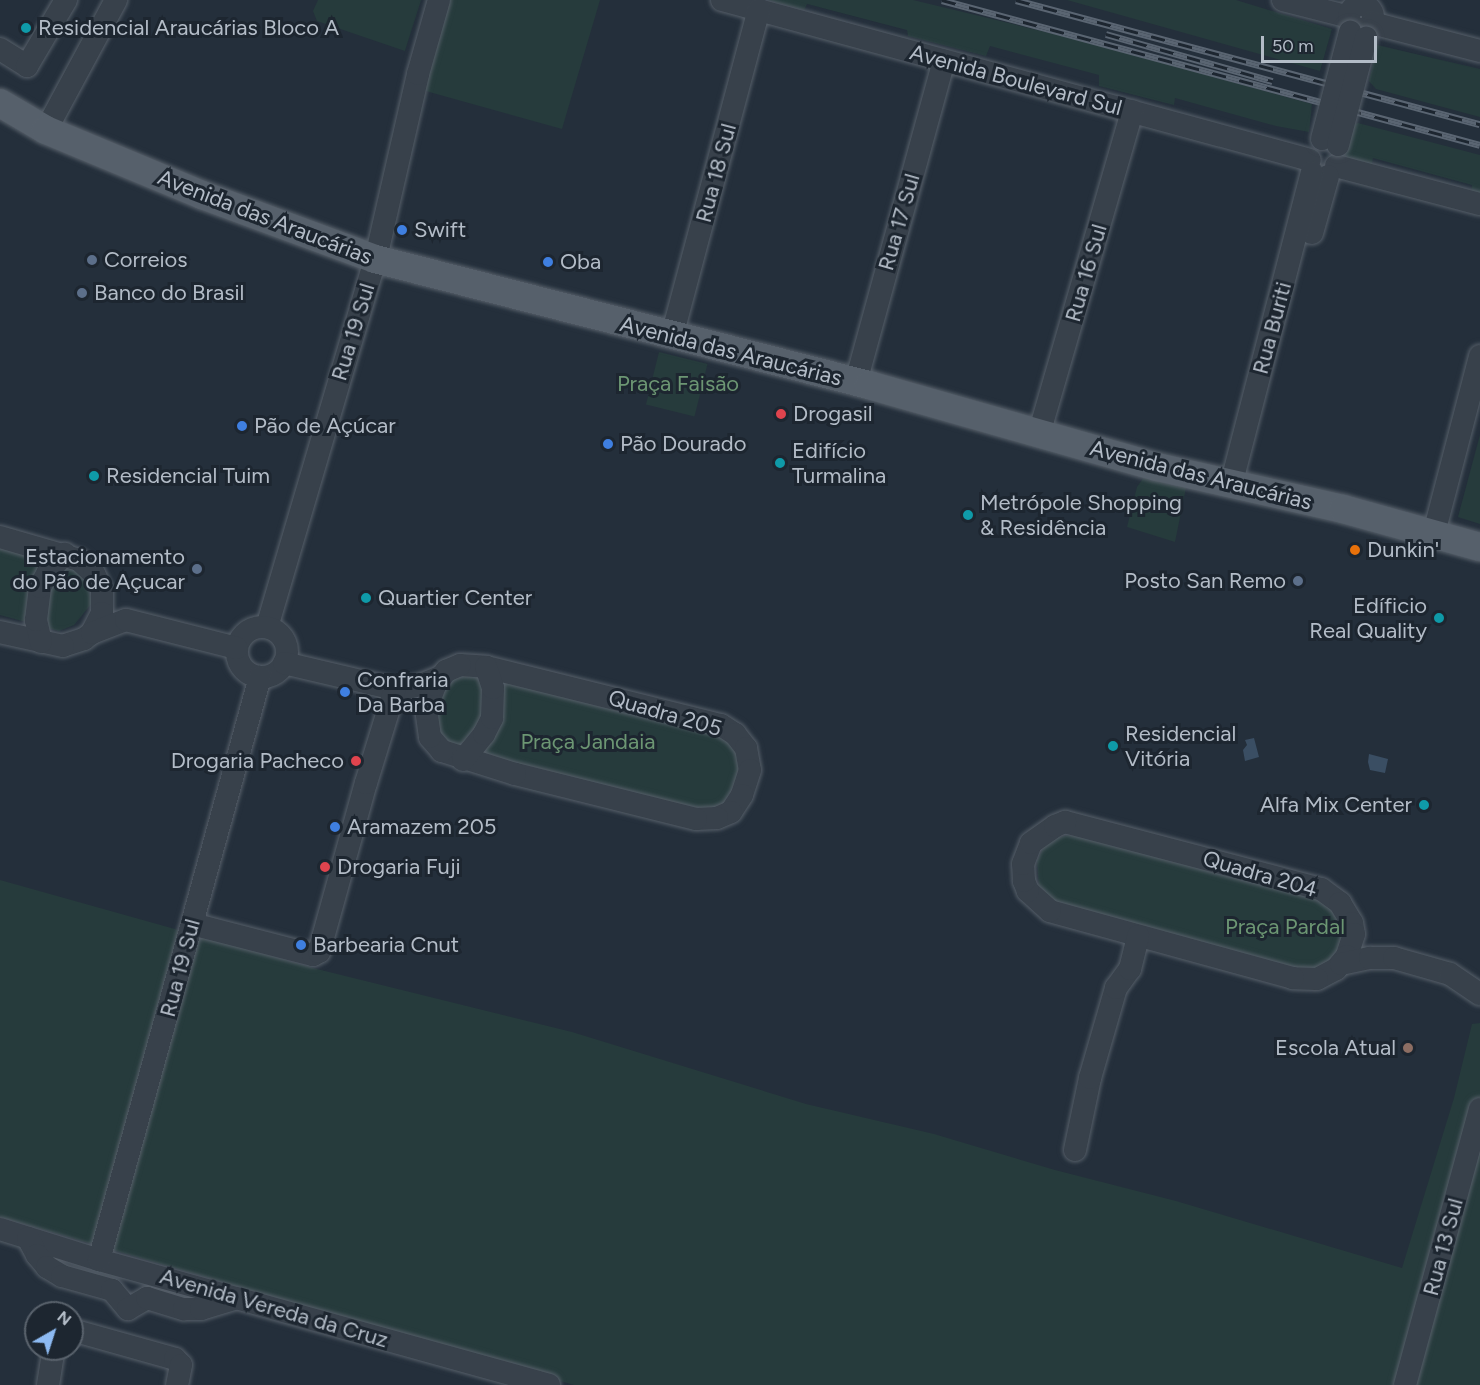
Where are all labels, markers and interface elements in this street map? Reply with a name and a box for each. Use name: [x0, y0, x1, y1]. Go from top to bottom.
place label: Residencial Araucárias Bloco A: [38, 15, 339, 41]
marker: Residencial Araucárias Bloco A: [19, 21, 33, 35]
scale bar: [1264, 24, 1380, 62]
text: 50 m: [1272, 35, 1314, 57]
street label: Avenida Boulevard Sul: [907, 39, 1125, 121]
street label: Rua 18 Sul: [690, 121, 742, 225]
street label: Avenida das Araucárias: [154, 164, 376, 270]
street label: Rua 17 Sul: [873, 170, 925, 274]
place label: Swift: [414, 217, 466, 243]
street label: Rua 16 Sul: [1059, 221, 1113, 325]
marker: Swift: [395, 223, 409, 237]
place label: Correios: [104, 247, 188, 273]
place label: Oba: [560, 249, 601, 275]
marker: Correios: [85, 253, 99, 267]
marker: Oba: [541, 255, 555, 269]
street label: Rua Buriti: [1247, 279, 1297, 377]
place label: Banco do Brasil: [94, 280, 244, 306]
street label: Rua 19 Sul: [326, 280, 380, 384]
marker: Banco do Brasil: [75, 286, 89, 300]
street label: Avenida das Araucárias: [617, 311, 845, 391]
park label: Praça Faisão: [617, 371, 739, 397]
place label: Drogasil: [793, 401, 873, 427]
marker: Drogasil: [774, 407, 788, 421]
place label: Pão de Açúcar: [254, 413, 396, 439]
marker: Pão de Açúcar: [235, 419, 249, 433]
place label: Pão Dourado: [620, 431, 746, 457]
street label: Avenida das Araucárias: [1087, 435, 1315, 515]
marker: Pão Dourado: [601, 437, 615, 451]
place label: Edifício Turmalina: [792, 437, 886, 488]
marker: Edifício Turmalina: [773, 456, 787, 470]
place label: Residencial Tuim: [106, 463, 270, 489]
marker: Residencial Tuim: [87, 469, 101, 483]
place label: Metrópole Shopping & Residência: [980, 489, 1182, 540]
marker: Metrópole Shopping & Residência: [961, 508, 975, 522]
place label: Dunkin': [1367, 537, 1439, 563]
place label: Estacionamento do Pão de Açucar: [12, 543, 185, 594]
marker: Dunkin': [1348, 543, 1362, 557]
marker: Estacionamento do Pão de Açucar: [190, 562, 204, 576]
place label: Posto San Remo: [1124, 568, 1286, 594]
marker: Posto San Remo: [1291, 574, 1305, 588]
place label: Quartier Center: [378, 585, 532, 611]
marker: Quartier Center: [359, 591, 373, 605]
place label: Edíficio Real Quality: [1309, 592, 1427, 644]
marker: Edíficio Real Quality: [1432, 611, 1446, 625]
place label: Confraria Da Barba: [357, 666, 448, 718]
street label: Quadra 205: [605, 684, 725, 742]
marker: Confraria Da Barba: [338, 685, 352, 699]
place label: Residencial Vitória: [1125, 720, 1236, 772]
park label: Praça Jandaia: [520, 729, 656, 755]
marker: Residencial Vitória: [1106, 739, 1120, 753]
place label: Drogaria Pacheco: [171, 748, 344, 774]
marker: Drogaria Pacheco: [349, 754, 363, 768]
place label: Alfa Mix Center: [1260, 792, 1412, 818]
marker: Alfa Mix Center: [1417, 798, 1431, 812]
place label: Aramazem 205: [347, 814, 497, 840]
marker: Aramazem 205: [328, 820, 342, 834]
street label: Quadra 204: [1200, 845, 1320, 903]
place label: Drogaria Fuji: [337, 854, 461, 880]
marker: Drogaria Fuji: [318, 860, 332, 874]
park label: Praça Pardal: [1225, 914, 1345, 940]
street label: Rua 19 Sul: [154, 916, 206, 1020]
place label: Barbearia Cnut: [313, 932, 459, 958]
marker: Barbearia Cnut: [294, 938, 308, 952]
place label: Escola Atual: [1275, 1035, 1396, 1061]
marker: Escola Atual: [1401, 1041, 1415, 1055]
street label: Rua 13 Sul: [1417, 1195, 1469, 1299]
street label: Avenida Vereda da Cruz: [157, 1263, 391, 1353]
north arrow: [24, 1301, 84, 1361]
text: N: [54, 1307, 75, 1329]

